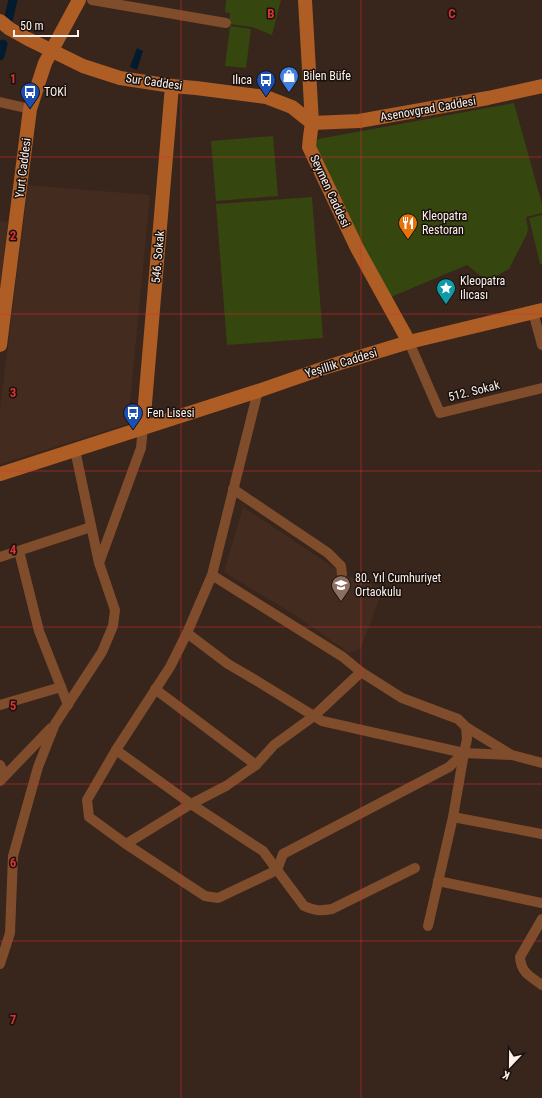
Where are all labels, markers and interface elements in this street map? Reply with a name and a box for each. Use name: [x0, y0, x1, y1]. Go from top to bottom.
text: B: [267, 6, 275, 21]
text: C: [448, 6, 456, 21]
scale bar: [14, 12, 78, 38]
text: 50 m: [20, 19, 44, 33]
shop icon: Bilen Büfe: [278, 65, 300, 93]
bus stop icon: Ilıca: [255, 69, 277, 97]
place label: Bilen Büfe: [303, 69, 351, 83]
text: 1: [10, 71, 16, 86]
street label: Sur Caddesi: [125, 71, 183, 93]
place label: Ilıca: [232, 73, 252, 87]
bus stop icon: TOKİ: [19, 81, 41, 109]
place label: TOKİ: [44, 84, 67, 99]
street label: Asenovgrad Caddesi: [379, 94, 477, 124]
street label: Yurt Caddesi: [12, 137, 34, 199]
street label: Seymen Caddesi: [307, 153, 353, 229]
place label: Kleopatra Restoran: [422, 209, 468, 237]
restaurant icon: Kleopatra Restoran: [397, 212, 419, 240]
text: 2: [10, 228, 17, 243]
street label: 546. Sokak: [149, 230, 167, 284]
place label: Kleopatra Ilıcası: [460, 274, 506, 302]
place icon: Kleopatra Ilıcası: [435, 277, 457, 305]
street label: Yeşillik Caddesi: [303, 345, 379, 381]
street label: 512. Sokak: [447, 378, 502, 404]
text: 3: [10, 385, 16, 400]
bus stop icon: Fen Lisesi: [122, 402, 144, 430]
place label: Fen Lisesi: [147, 406, 195, 420]
text: 4: [10, 542, 17, 557]
place label: 80. Yıl Cumhuriyet Ortaokulu: [355, 571, 442, 599]
school or university icon: 80. Yıl Cumhuriyet Ortaokulu: [330, 574, 352, 602]
text: 5: [10, 698, 17, 713]
text: 6: [10, 855, 17, 870]
text: 7: [10, 1012, 17, 1027]
north arrow: [490, 1046, 530, 1086]
text: K: [500, 1067, 512, 1082]

